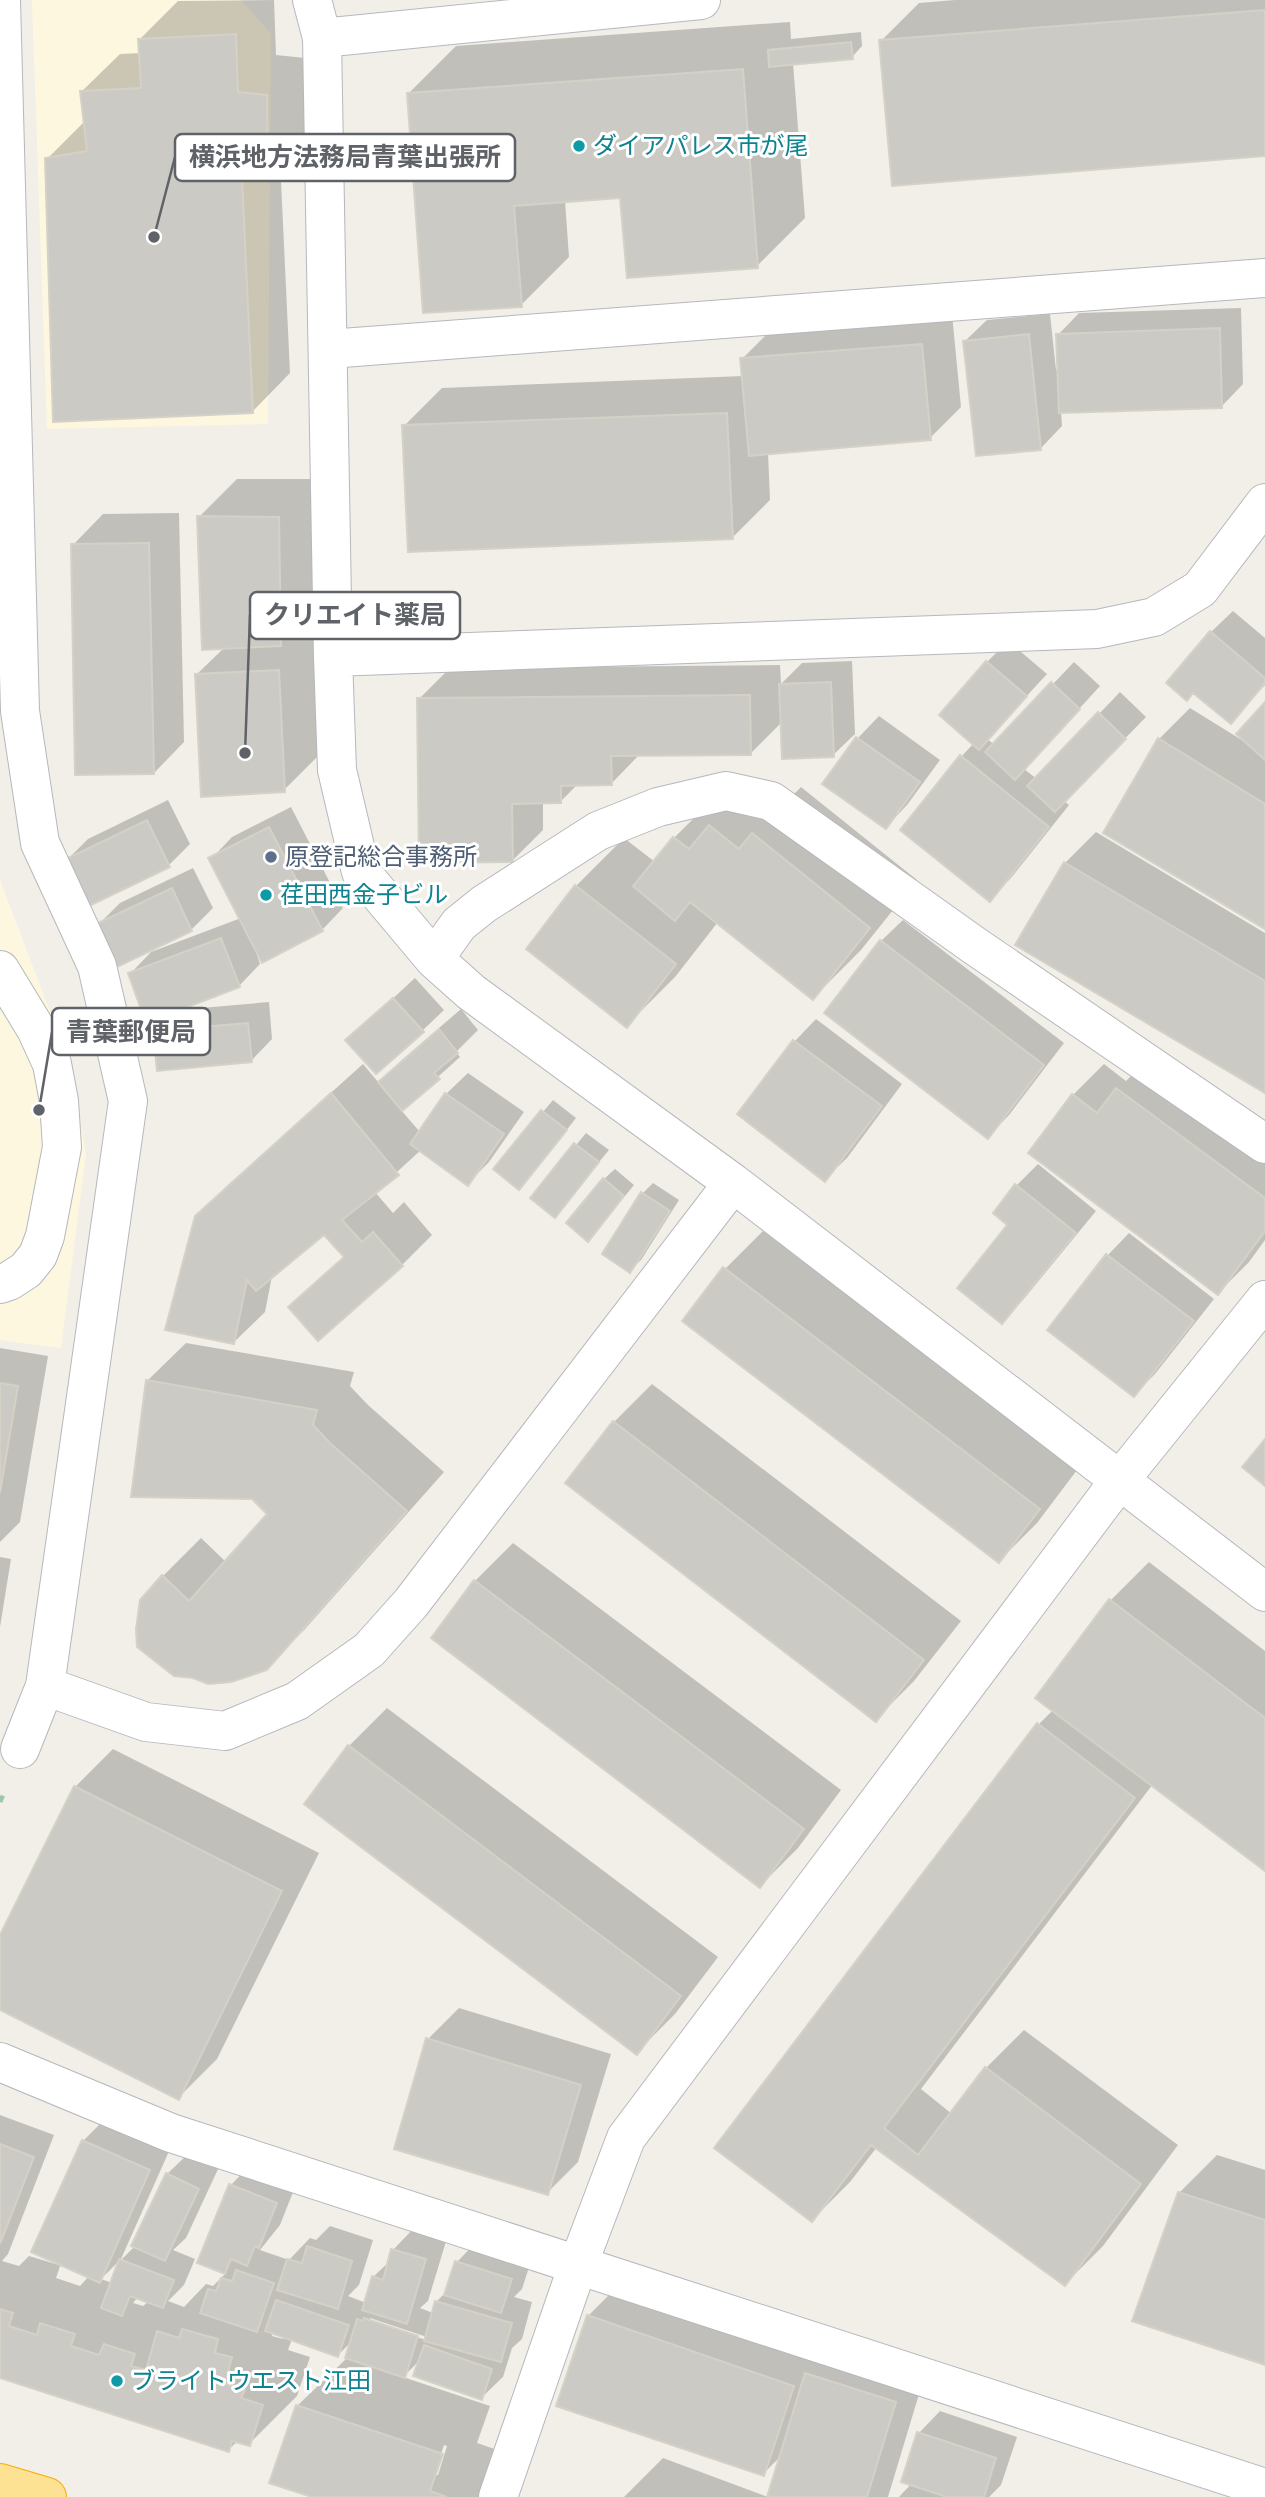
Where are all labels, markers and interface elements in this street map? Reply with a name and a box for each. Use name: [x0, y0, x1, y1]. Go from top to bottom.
place label: ダイアパレス市が尾: [593, 132, 809, 161]
callout: 横浜地方法務局青葉出張所: [175, 134, 515, 181]
marker: ダイアパレス市が尾: [571, 138, 587, 154]
text: 横浜地方法務局青葉出張所: [189, 143, 501, 174]
callout: クリエイト薬局: [250, 592, 460, 639]
text: クリエイト薬局: [264, 601, 446, 632]
place label: 原登記総合事務所: [285, 843, 477, 872]
marker: 原登記総合事務所: [263, 849, 279, 865]
place label: 荏田西金子ビル: [280, 881, 448, 910]
marker: 荏田西金子ビル: [258, 887, 274, 903]
callout: 青葉郵便局: [52, 1008, 210, 1055]
text: 青葉郵便局: [66, 1018, 196, 1049]
place label: ブライトウエスト江田: [131, 2367, 371, 2396]
marker: ブライトウエスト江田: [109, 2373, 125, 2389]

